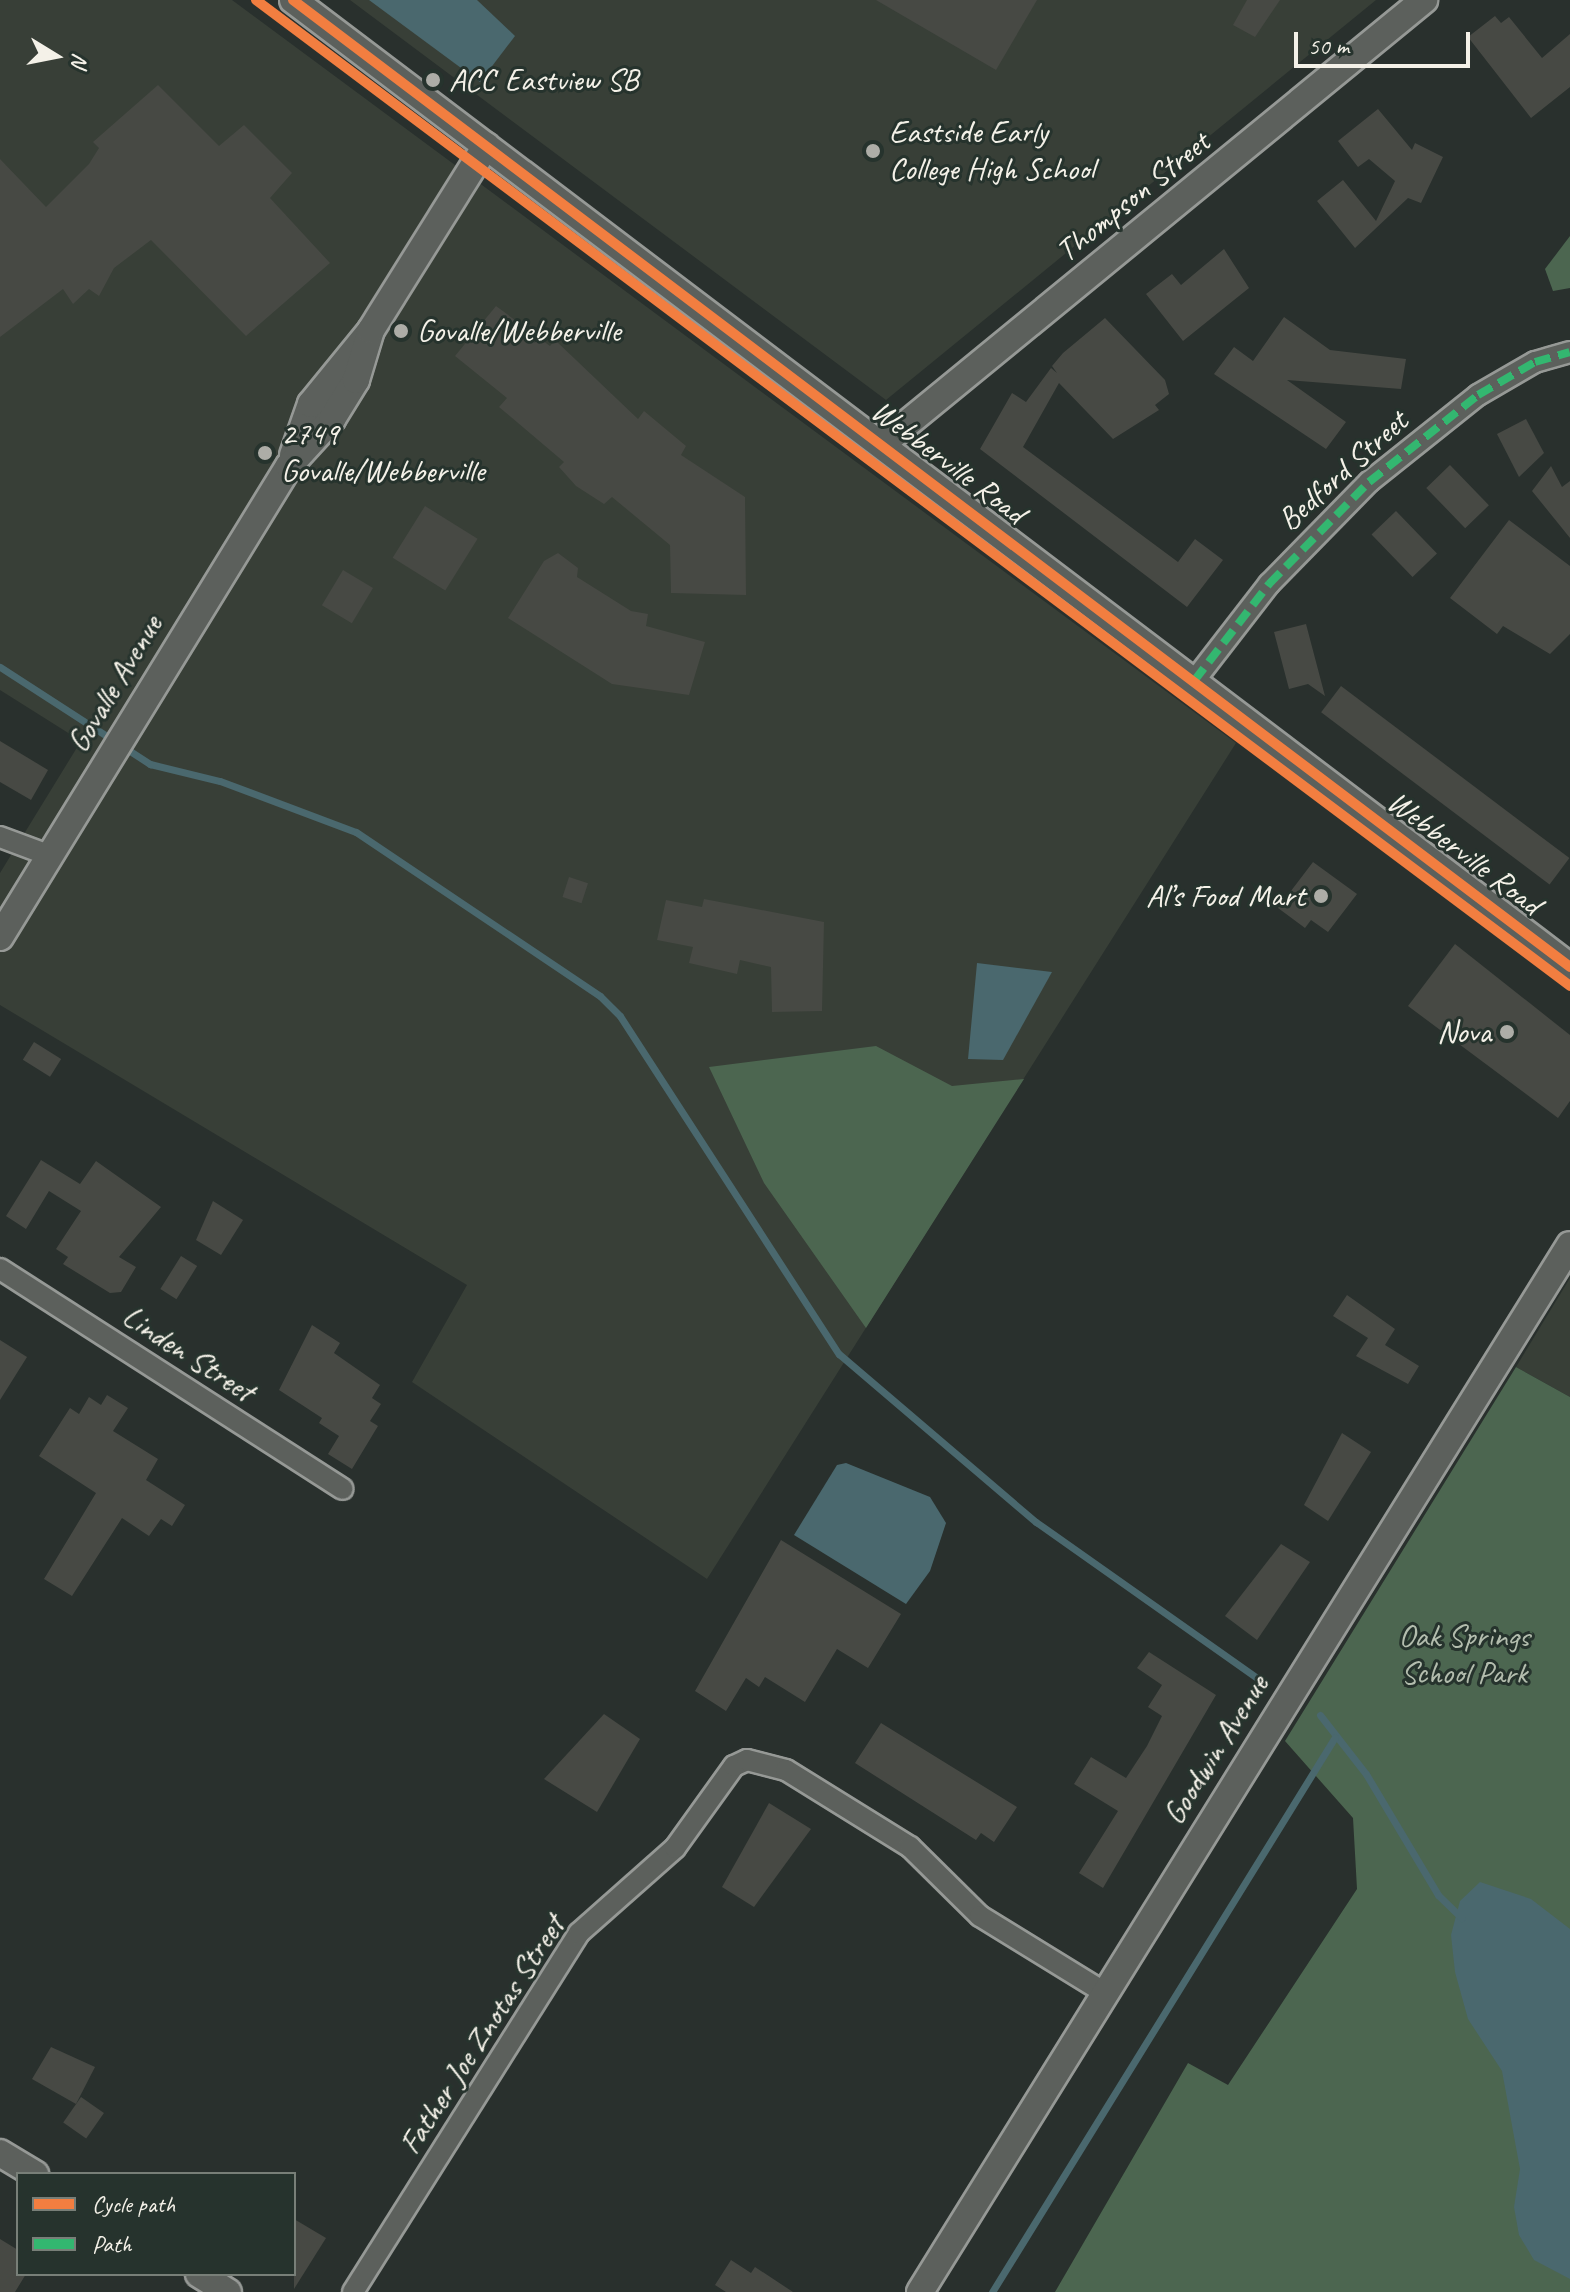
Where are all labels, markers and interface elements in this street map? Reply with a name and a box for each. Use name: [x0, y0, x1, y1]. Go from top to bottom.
north arrow: [16, 16, 96, 96]
scale bar: [1298, 16, 1474, 66]
text: 50 m: [1308, 31, 1349, 61]
text: N: [65, 51, 95, 69]
place label: ACC Eastview SB: [449, 61, 638, 99]
marker: ACC Eastview SB: [424, 71, 442, 89]
place label: Eastside Early College High School: [889, 114, 1093, 189]
street label: Thompson Street: [1048, 123, 1218, 271]
marker: Eastside Early College High School: [864, 142, 882, 160]
place label: Govalle/Webberville: [417, 312, 621, 350]
marker: Govalle/Webberville: [392, 322, 410, 340]
street label: Webberville Road: [864, 392, 1032, 532]
street label: Bedford Street: [1270, 403, 1416, 539]
place label: 2749 Govalle/Webberville: [281, 416, 485, 491]
marker: 2749 Govalle/Webberville: [256, 444, 274, 462]
street label: Govalle Avenue: [59, 609, 171, 759]
street label: Webberville Road: [1380, 783, 1548, 923]
place label: Al’s Food Mart: [1145, 877, 1305, 915]
marker: Al’s Food Mart: [1312, 887, 1330, 905]
place label: Nova: [1437, 1013, 1491, 1051]
marker: Nova: [1498, 1023, 1516, 1041]
street label: Linden Street: [115, 1297, 261, 1411]
park label: Oak Springs School Park: [1398, 1618, 1530, 1693]
street label: Goodwin Avenue: [1155, 1668, 1277, 1832]
street label: Father Joe Znotas Street: [391, 1910, 573, 2160]
legend: [16, 2172, 296, 2276]
text: Cycle path: [92, 2189, 175, 2219]
text: Path: [92, 2229, 132, 2259]

